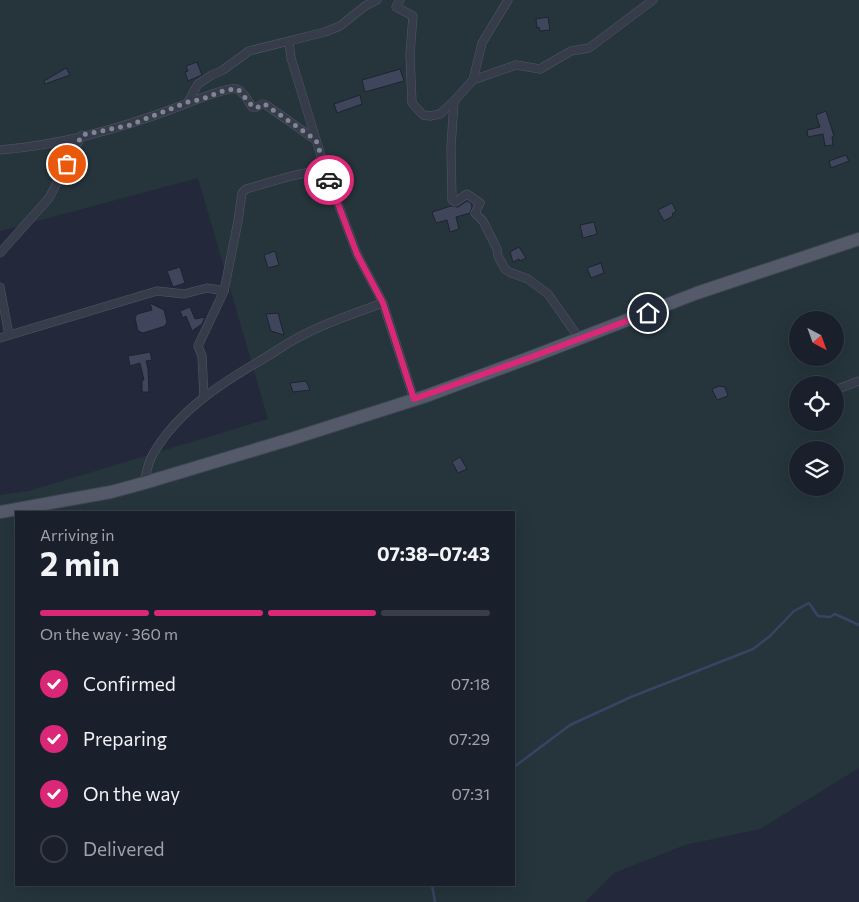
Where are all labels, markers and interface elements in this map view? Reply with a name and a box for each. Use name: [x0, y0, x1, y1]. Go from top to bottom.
pin: [46, 143, 88, 185]
icon: bag: [53, 150, 81, 178]
courier: [304, 155, 354, 205]
icon: car: [315, 166, 343, 194]
pin: [627, 292, 669, 334]
icon: home: [634, 299, 662, 327]
north arrow: [789, 311, 844, 366]
map controls: [789, 311, 844, 496]
button: locate: [789, 376, 844, 431]
button: layers: [789, 441, 844, 496]
text: Arriving in: [40, 525, 114, 544]
text: 07:38–07:43: [377, 542, 490, 565]
text: 2 min: [40, 543, 120, 583]
text: On the way · 360 m: [40, 624, 178, 643]
icon: check: [40, 670, 68, 698]
text: Confirmed: [83, 672, 176, 695]
text: 07:18: [451, 674, 490, 693]
icon: check: [40, 725, 68, 753]
text: Preparing: [83, 727, 167, 750]
text: 07:29: [449, 729, 490, 748]
icon: check: [40, 780, 68, 808]
text: On the way: [83, 782, 180, 805]
text: 07:31: [451, 784, 490, 803]
text: Delivered: [83, 837, 164, 860]

